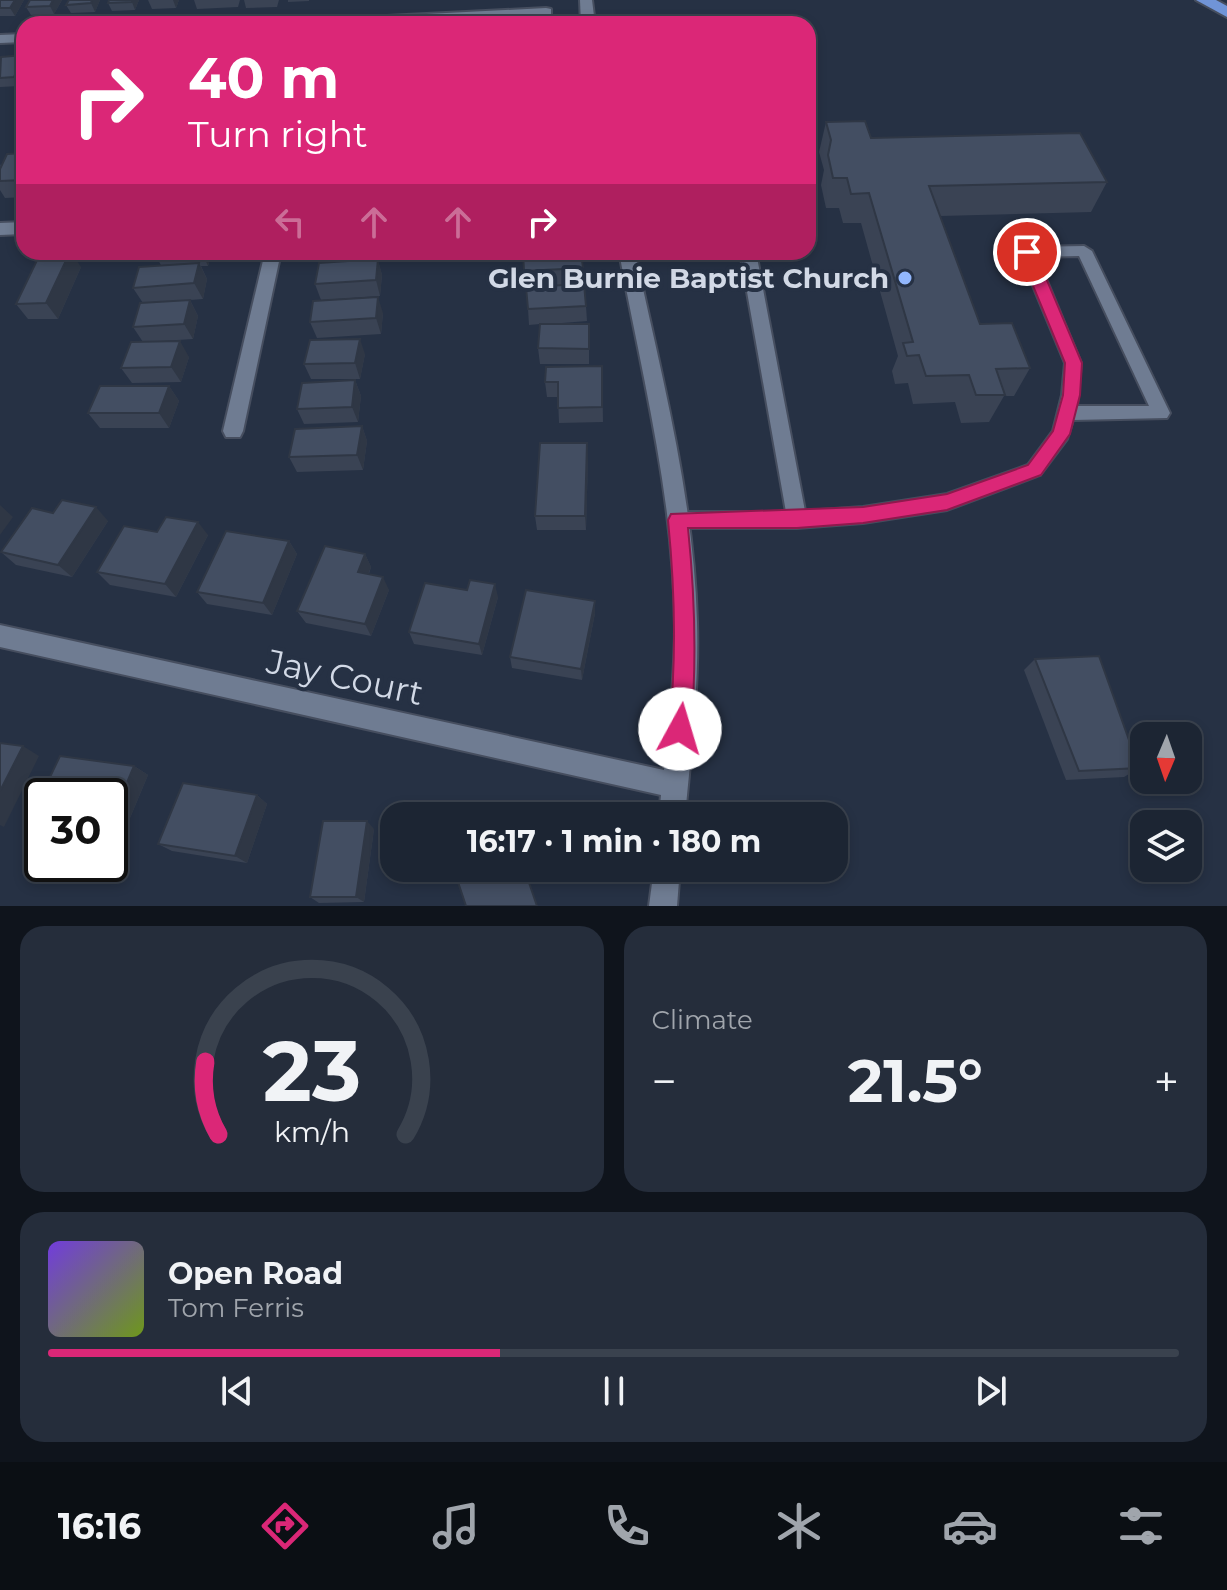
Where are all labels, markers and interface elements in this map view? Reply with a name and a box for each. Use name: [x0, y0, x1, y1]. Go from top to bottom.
text: 40 m: [188, 44, 339, 112]
icon: right: [56, 48, 160, 152]
text: Turn right: [188, 112, 368, 156]
icon: left: [268, 200, 312, 244]
icon: ahead: [352, 200, 396, 244]
icon: ahead: [436, 200, 480, 244]
icon: right: [520, 200, 564, 244]
pin: [993, 218, 1061, 286]
icon: arrive: [1005, 230, 1049, 274]
place label: Glen Burnie Baptist Church: [488, 261, 889, 295]
marker: Glen Burnie Baptist Church: [896, 269, 914, 287]
street label: Jay Court: [262, 640, 427, 714]
position arrow: [638, 687, 722, 771]
north arrow: [1130, 722, 1202, 794]
map controls: [1130, 722, 1202, 882]
speed limit sign: 30: [24, 778, 128, 882]
button: layers: [1130, 810, 1202, 882]
text: 16:17 · 1 min · 180 m: [467, 823, 761, 860]
text: Climate: [652, 1004, 753, 1036]
text: 23: [263, 1020, 361, 1122]
text: 21.5°: [848, 1044, 983, 1117]
text: −: [652, 1054, 677, 1108]
text: +: [1154, 1054, 1179, 1108]
text: km/h: [274, 1114, 350, 1149]
text: Open Road: [168, 1255, 343, 1292]
text: Tom Ferris: [168, 1292, 304, 1324]
icon: previous: [215, 1369, 259, 1413]
icon: pause: [592, 1369, 636, 1413]
icon: next: [969, 1369, 1013, 1413]
icon: directions: [257, 1498, 313, 1554]
icon: music: [428, 1498, 484, 1554]
icon: phone: [599, 1498, 655, 1554]
icon: climate: [771, 1498, 827, 1554]
icon: car: [942, 1498, 998, 1554]
icon: filters: [1113, 1498, 1169, 1554]
text: 16:16: [58, 1504, 141, 1548]

